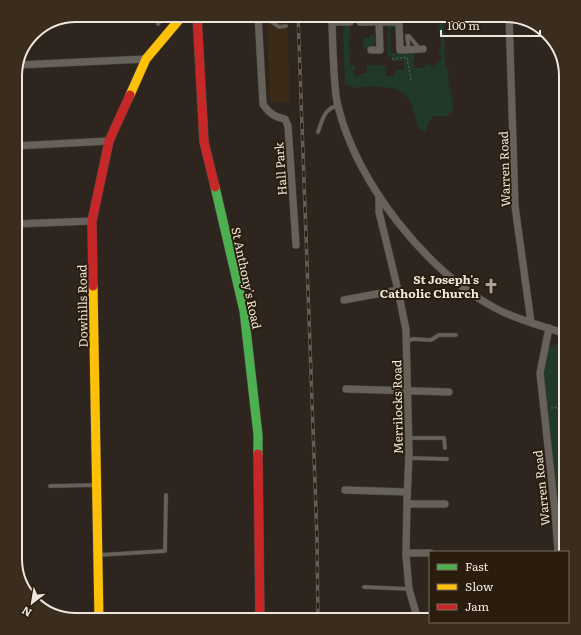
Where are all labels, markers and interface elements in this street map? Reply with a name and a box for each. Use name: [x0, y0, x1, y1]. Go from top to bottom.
scale bar: [441, 12, 540, 38]
text: 100 m: [447, 16, 480, 34]
street label: Warren Road: [494, 130, 514, 207]
street label: Hall Park: [269, 141, 291, 196]
street label: St Anthony's Road: [227, 225, 267, 331]
street label: Dowhills Road: [72, 264, 92, 348]
place label: St Joseph's Catholic Church: [380, 270, 479, 302]
church icon: St Joseph's Catholic Church: [482, 277, 500, 295]
street label: Merrilocks Road: [387, 359, 407, 454]
street label: Warren Road: [528, 449, 554, 527]
legend: [429, 551, 569, 623]
text: Fast: [465, 557, 489, 575]
text: Slow: [465, 577, 494, 595]
north arrow: [12, 583, 52, 623]
text: Jam: [465, 597, 490, 615]
text: N: [18, 603, 34, 622]

